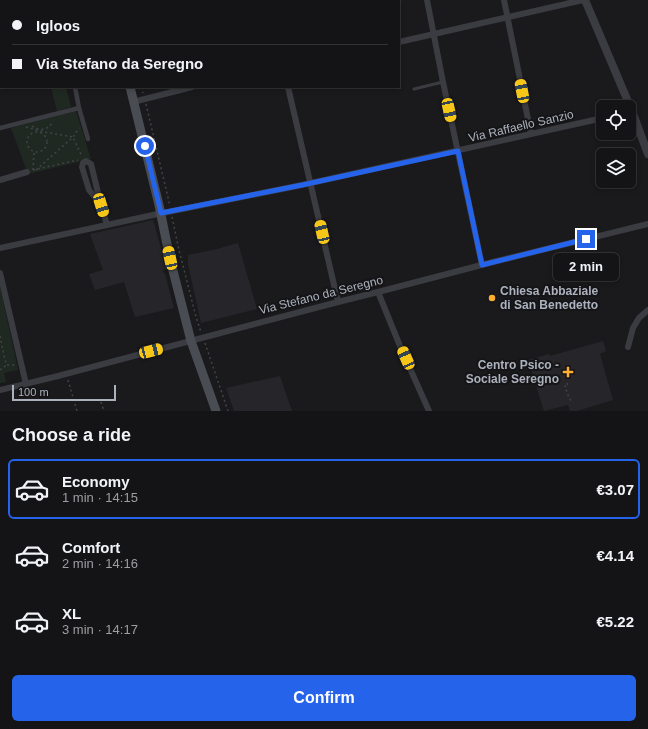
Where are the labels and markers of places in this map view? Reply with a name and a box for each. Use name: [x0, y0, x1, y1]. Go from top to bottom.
place label: Chiesa Abbaziale di San Benedetto: [500, 284, 599, 312]
marker: Chiesa Abbaziale di San Benedetto: [487, 293, 497, 303]
place label: Centro Psico - Sociale Seregno: [466, 358, 559, 386]
marker: Centro Psico - Sociale Seregno: [562, 366, 574, 378]

